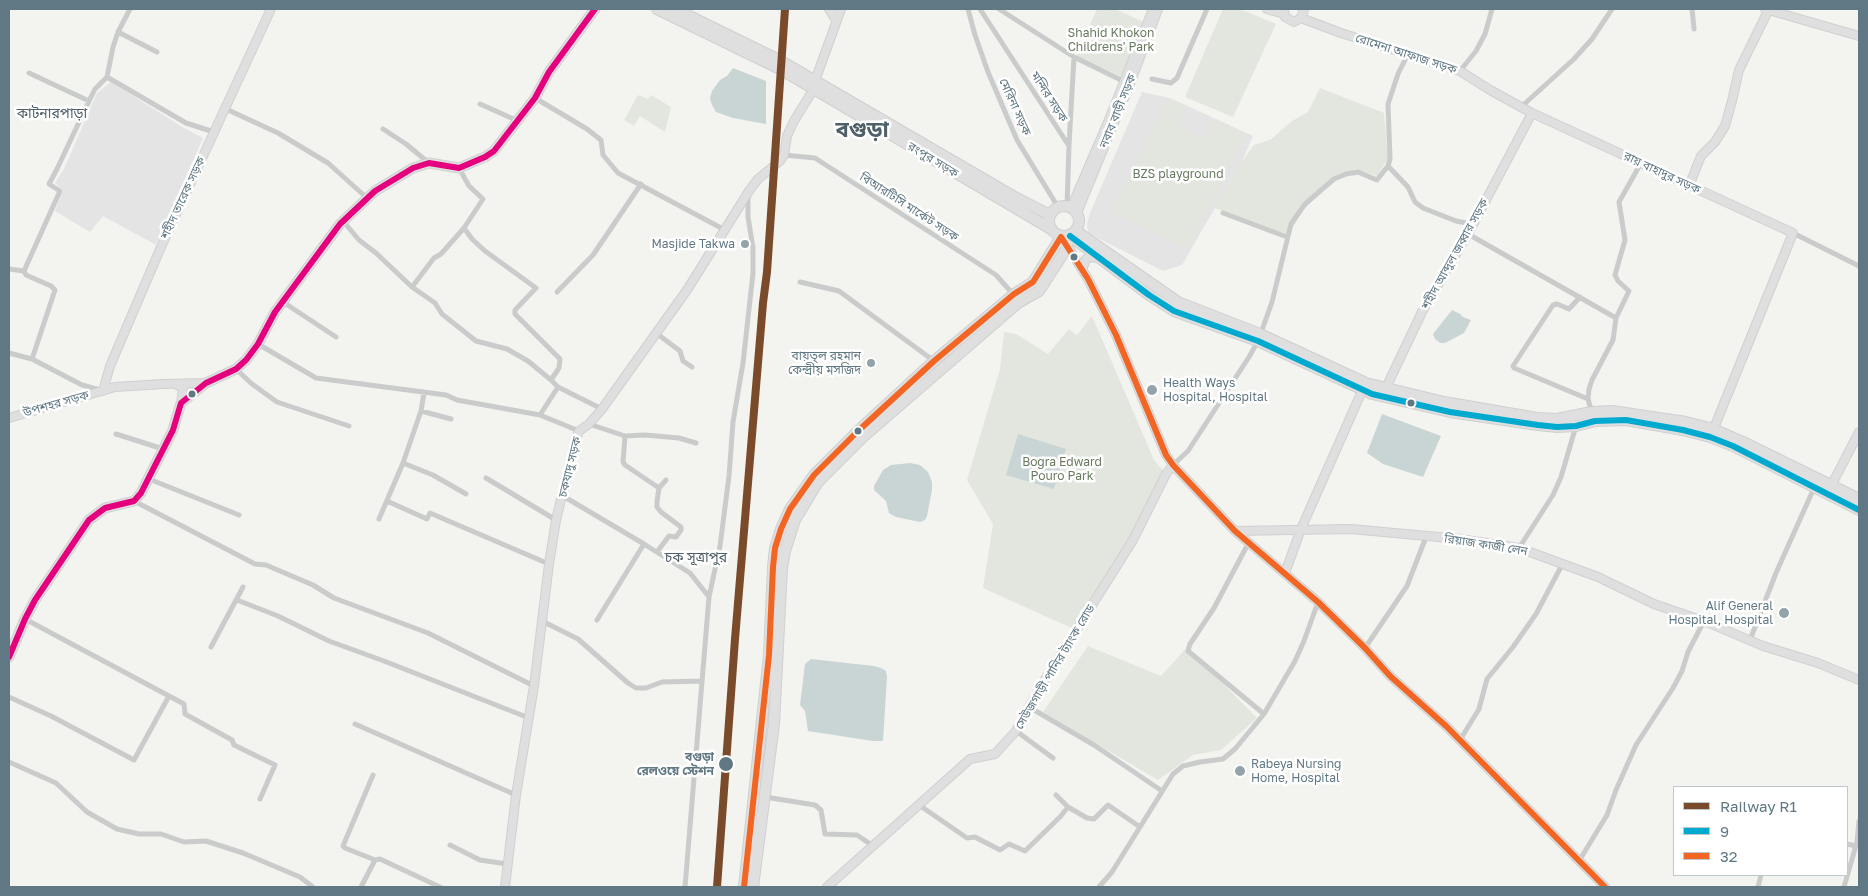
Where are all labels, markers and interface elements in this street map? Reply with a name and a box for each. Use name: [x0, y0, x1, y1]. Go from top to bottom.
park label: Shahid Khokon Childrens' Park: [1068, 26, 1154, 54]
street label: রোমেনা আফাজ সড়ক: [1353, 31, 1459, 77]
street label: মন্দির সড়ক: [1028, 69, 1070, 125]
street label: নবাব বাড়ী সড়ক: [1097, 72, 1139, 150]
street label: মেরিনা সড়ক: [996, 76, 1034, 138]
district label: কাটনারপাড়া: [17, 106, 87, 122]
district label: বগুড়া: [835, 117, 889, 143]
street label: রংপুর সড়ক: [905, 139, 961, 181]
street label: রায় বাহাদুর সড়ক: [1621, 149, 1703, 197]
street label: শহীদ তারেক সড়ক: [158, 155, 208, 241]
park label: BZS playground: [1132, 167, 1224, 181]
street label: বিআরটিসি মার্কেট সড়ক: [857, 170, 961, 244]
street label: শহীদ আব্দুল জব্বার সড়ক: [1419, 196, 1491, 312]
place label: Masjide Takwa: [651, 237, 735, 251]
marker: Masjide Takwa: [739, 238, 751, 250]
unlabelled marker: [1069, 252, 1079, 262]
place label: বায়তুল রহমান কেন্দ্রীয় মসজিদ: [788, 349, 861, 377]
marker: বায়তুল রহমান কেন্দ্রীয় মসজিদ: [865, 357, 877, 369]
place label: Health Ways Hospital, Hospital: [1163, 376, 1268, 404]
marker: Health Ways Hospital, Hospital: [1145, 383, 1159, 397]
street label: উপশহর সড়ক: [22, 388, 90, 420]
unlabelled marker: [187, 389, 197, 399]
unlabelled marker: [1406, 398, 1416, 408]
unlabelled marker: [853, 426, 863, 436]
street label: চকযাদু সড়ক: [555, 435, 585, 499]
park label: Bogra Edward Pouro Park: [1022, 455, 1102, 483]
street label: রিয়াজ কাজী লেন: [1443, 531, 1529, 559]
district label: চক সূত্রাপুর: [665, 550, 727, 566]
place label: Alif General Hospital, Hospital: [1668, 599, 1773, 627]
street label: সেউজগাড়ী পানির ট্যাংক রোড: [1012, 602, 1098, 732]
marker: Alif General Hospital, Hospital: [1777, 606, 1791, 620]
place label: বগুড়া রেলওয়ে স্টেশন: [637, 750, 714, 778]
marker: বগুড়া রেলওয়ে স্টেশন: [717, 755, 735, 773]
place label: Rabeya Nursing Home, Hospital: [1251, 757, 1341, 785]
marker: Rabeya Nursing Home, Hospital: [1233, 764, 1247, 778]
legend: [1673, 786, 1848, 876]
text: Railway R1: [1720, 797, 1797, 815]
text: 9: [1720, 822, 1729, 840]
text: 32: [1720, 847, 1737, 865]

